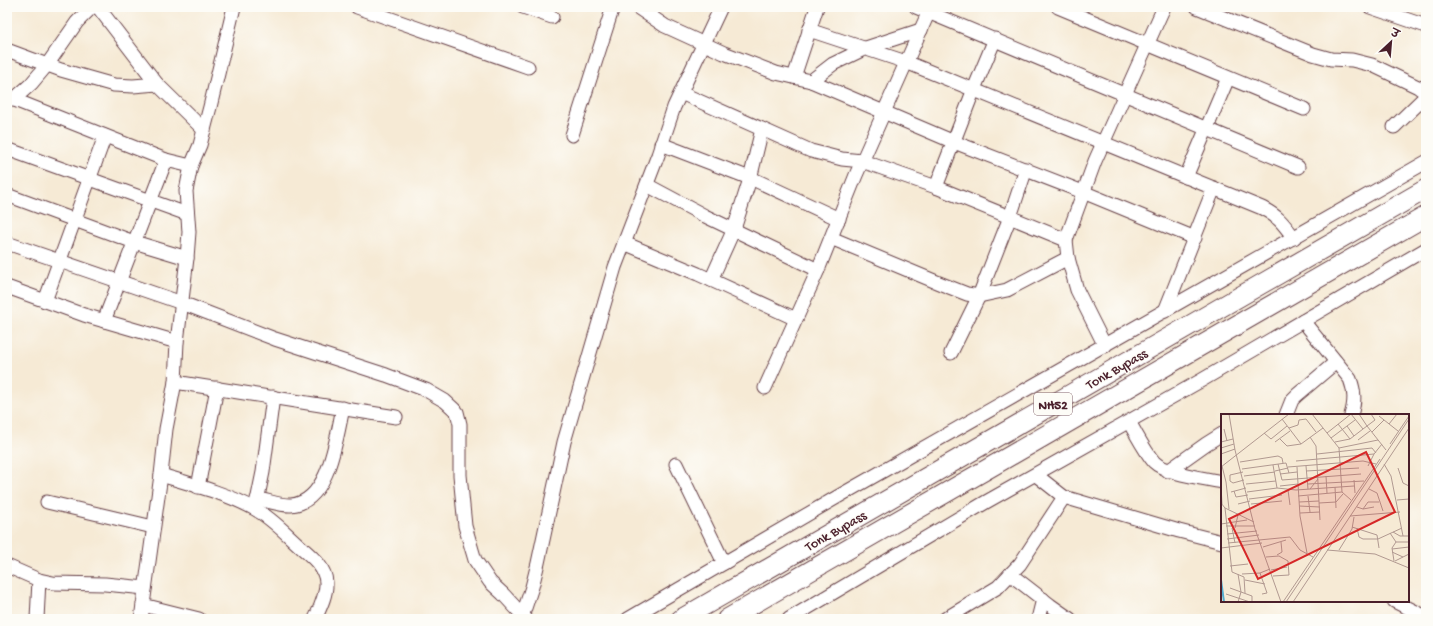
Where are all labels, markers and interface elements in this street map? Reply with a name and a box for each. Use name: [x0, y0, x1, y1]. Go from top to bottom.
north arrow: [1371, 22, 1411, 62]
text: उ: [1388, 26, 1402, 43]
street label: Tonk Bypass: [1083, 345, 1152, 395]
road number: NH52: [1034, 393, 1072, 415]
inset map: [1221, 414, 1409, 602]
street label: Tonk Bypass: [802, 507, 871, 557]

